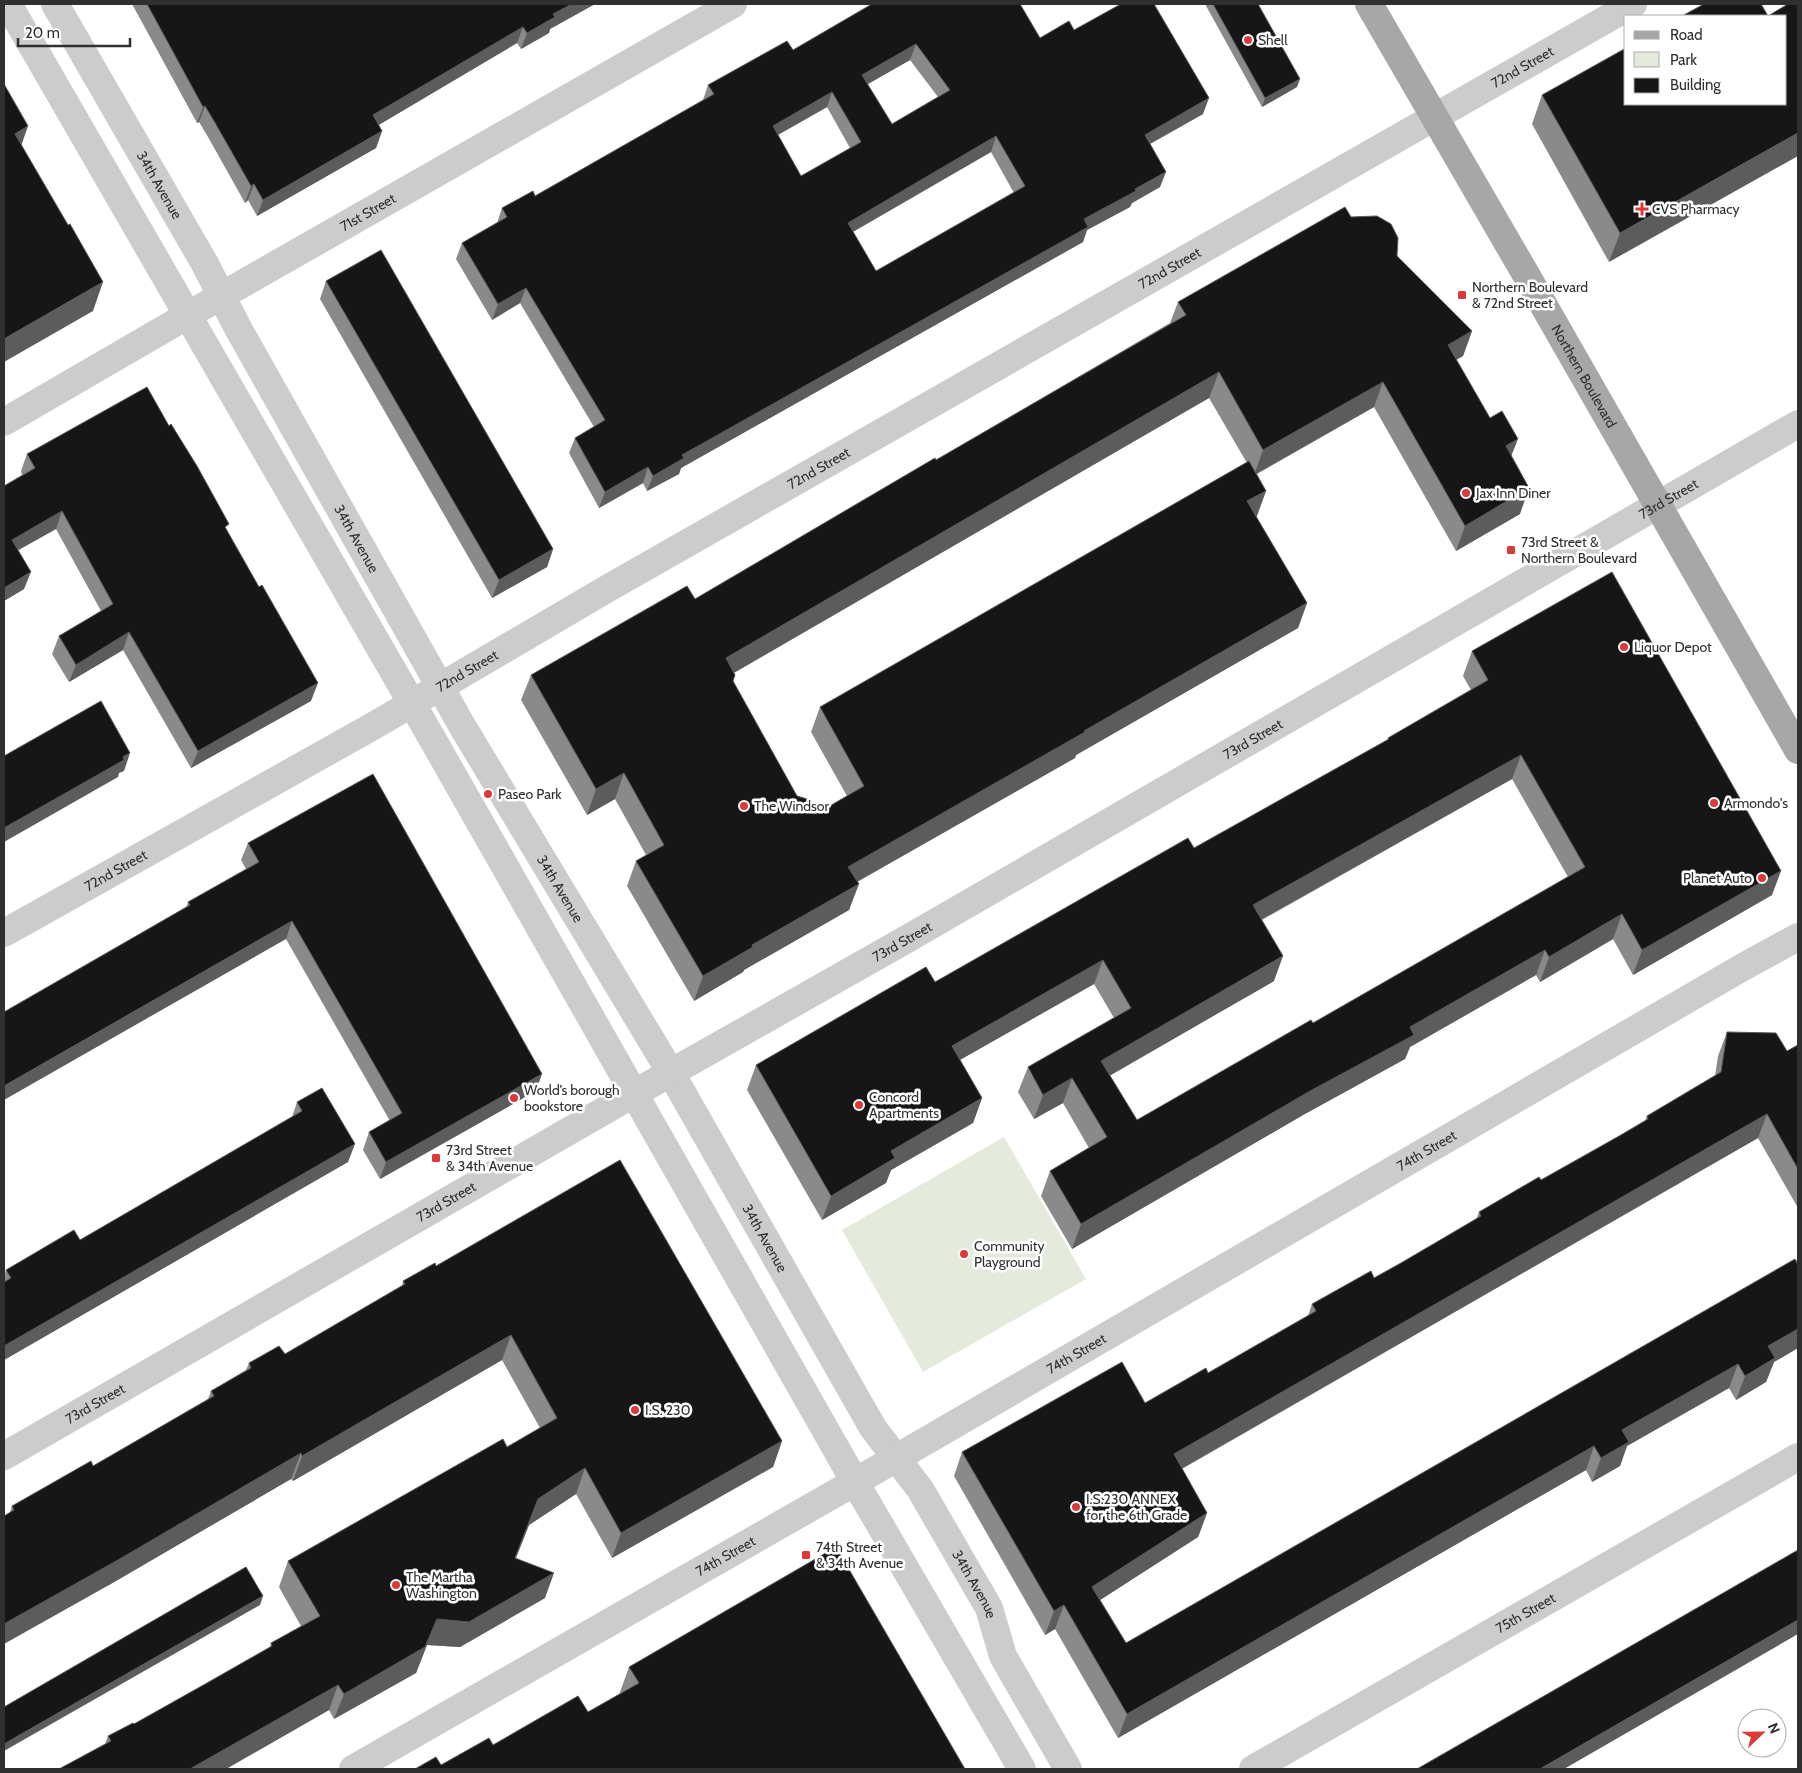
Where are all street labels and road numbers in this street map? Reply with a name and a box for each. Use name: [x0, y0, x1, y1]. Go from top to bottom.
street label: 72nd Street: [1488, 42, 1557, 92]
street label: 34th Avenue: [133, 148, 186, 222]
street label: 71st Street: [337, 189, 399, 235]
street label: 72nd Street: [1135, 243, 1204, 293]
street label: Northern Boulevard: [1548, 321, 1621, 431]
street label: 72nd Street: [784, 443, 853, 493]
street label: 73rd Street: [1635, 474, 1702, 523]
street label: 34th Avenue: [330, 501, 383, 576]
street label: 72nd Street: [433, 646, 502, 696]
street label: 73rd Street: [1220, 715, 1286, 763]
street label: 72nd Street: [81, 846, 150, 895]
street label: 34th Avenue: [533, 852, 587, 926]
street label: 73rd Street: [869, 917, 935, 966]
street label: 74th Street: [1393, 1126, 1460, 1175]
street label: 73rd Street: [413, 1177, 479, 1226]
street label: 34th Avenue: [738, 1201, 791, 1275]
street label: 74th Street: [1043, 1329, 1110, 1378]
street label: 73rd Street: [62, 1379, 128, 1428]
street label: 74th Street: [692, 1532, 759, 1580]
street label: 34th Avenue: [948, 1547, 1000, 1620]
street label: 75th Street: [1492, 1589, 1559, 1637]

